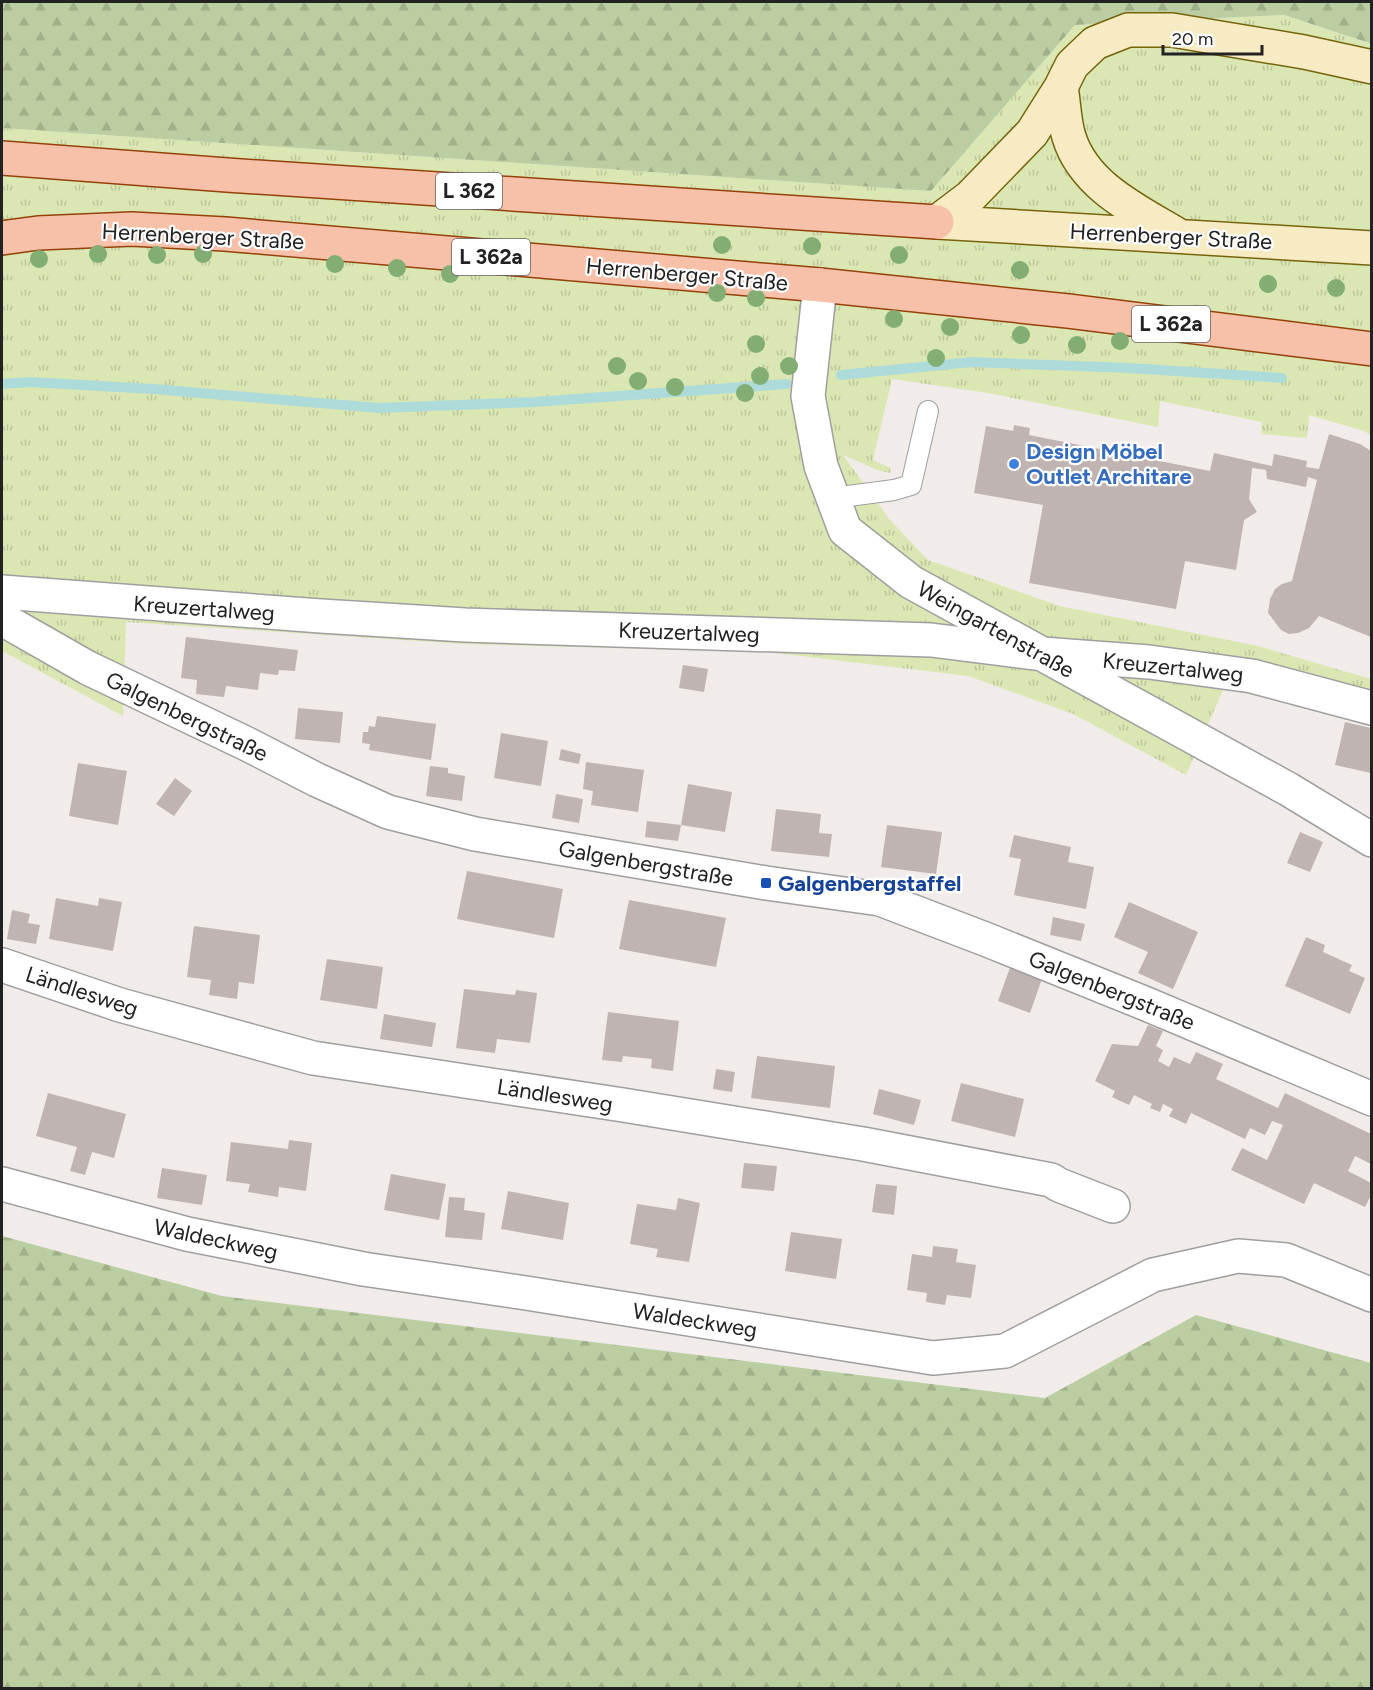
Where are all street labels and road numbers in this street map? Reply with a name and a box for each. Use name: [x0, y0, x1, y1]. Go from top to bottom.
road number: L 362: [436, 173, 502, 209]
street label: Herrenberger Straße: [101, 218, 305, 255]
street label: Herrenberger Straße: [1069, 218, 1273, 255]
road number: L 362a: [452, 239, 530, 275]
street label: Herrenberger Straße: [585, 252, 789, 297]
road number: L 362a: [1132, 306, 1210, 342]
street label: Weingartenstraße: [913, 575, 1079, 684]
street label: Kreuzertalweg: [132, 590, 276, 627]
street label: Kreuzertalweg: [618, 617, 760, 648]
street label: Kreuzertalweg: [1101, 647, 1245, 688]
street label: Galgenbergstraße: [101, 666, 272, 767]
street label: Galgenbergstraße: [556, 835, 735, 892]
street label: Galgenbergstraße: [1025, 945, 1199, 1036]
street label: Ländlesweg: [22, 961, 142, 1022]
street label: Ländlesweg: [495, 1073, 615, 1118]
street label: Waldeckweg: [152, 1213, 280, 1266]
street label: Waldeckweg: [631, 1297, 759, 1344]

